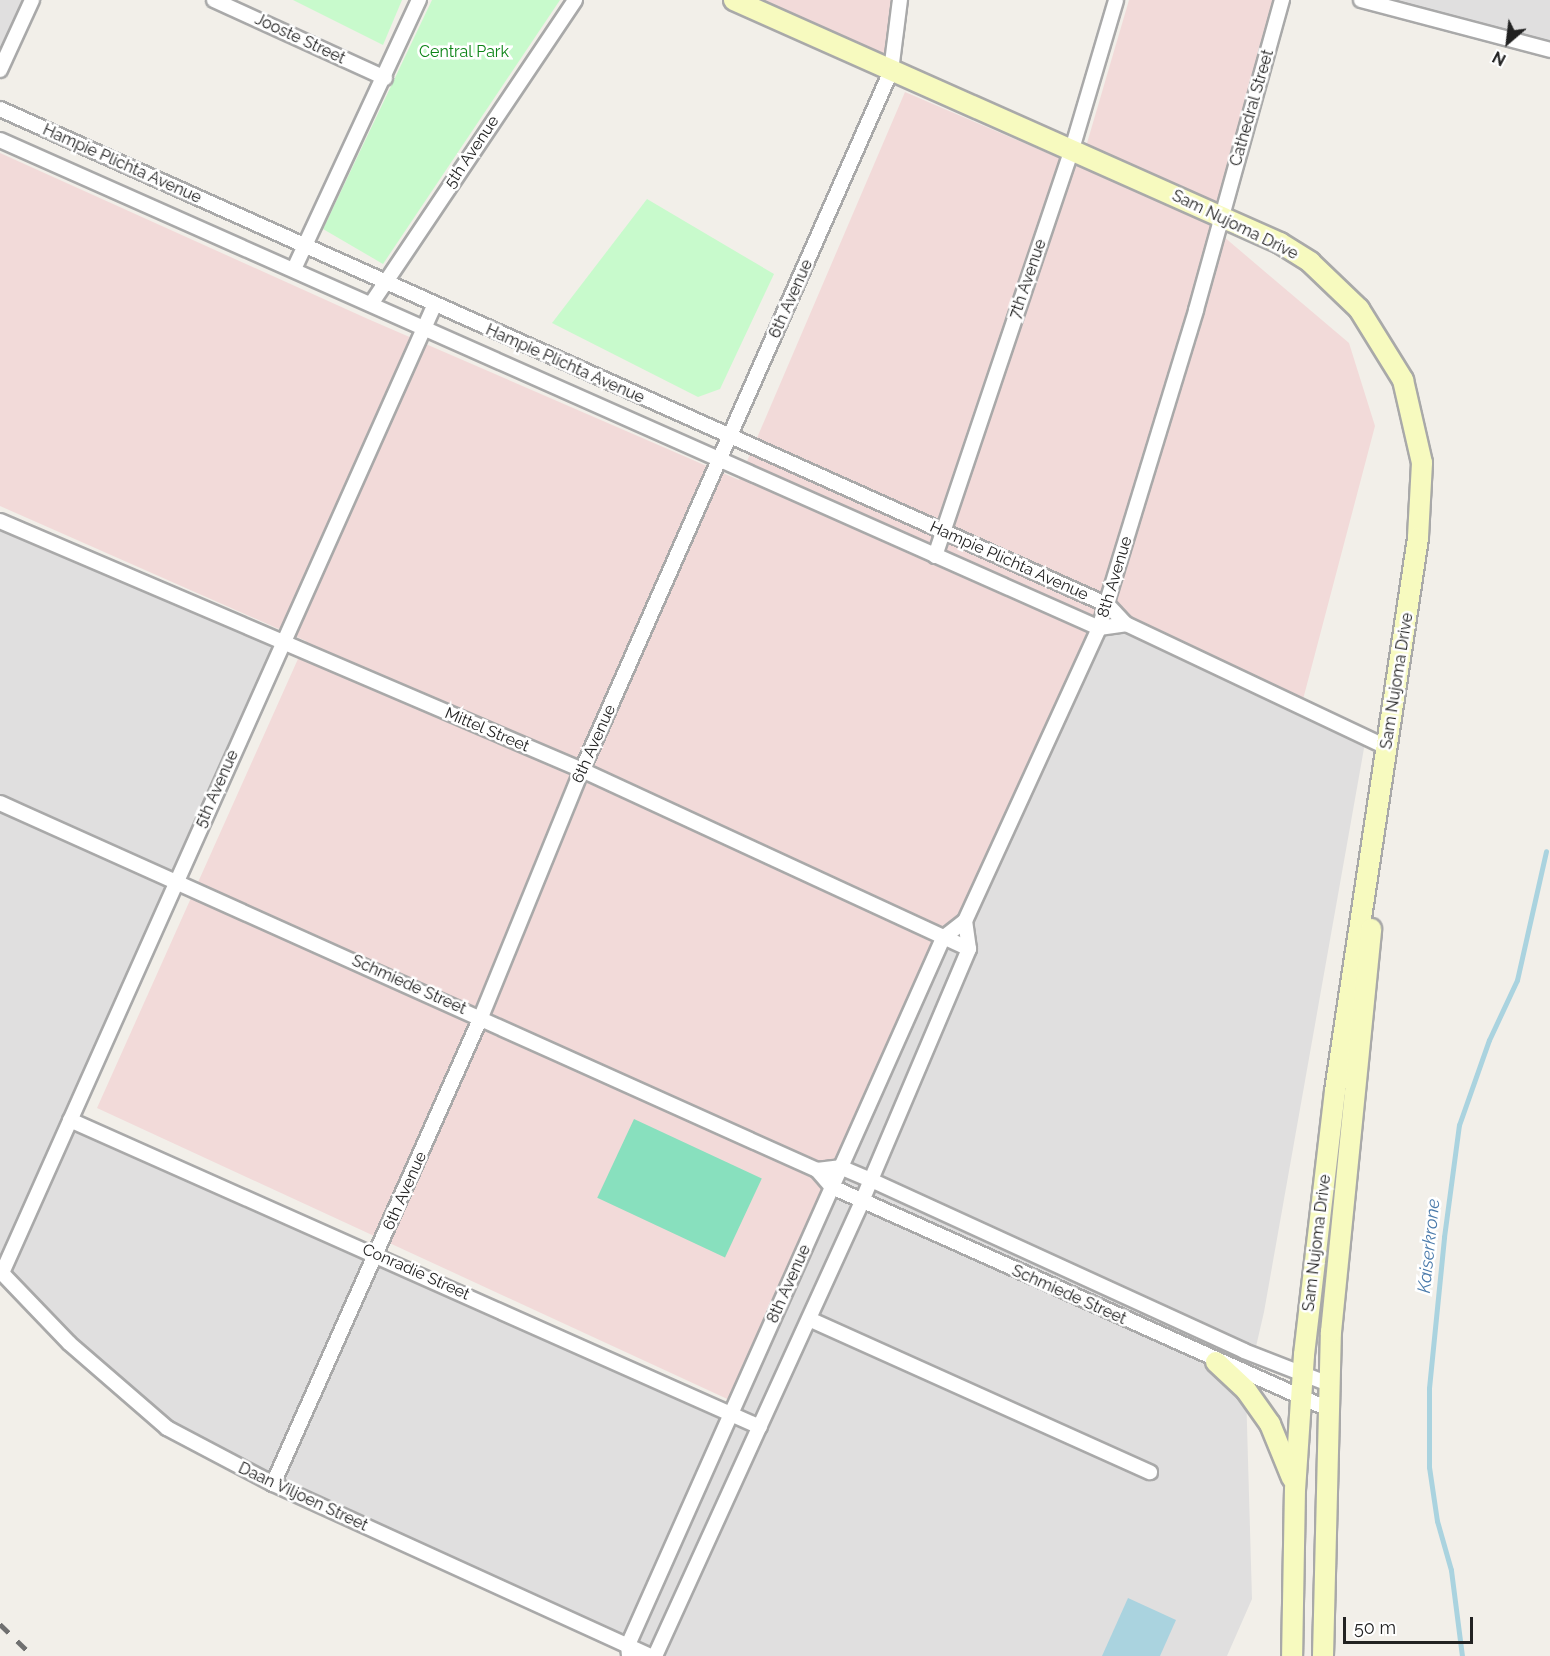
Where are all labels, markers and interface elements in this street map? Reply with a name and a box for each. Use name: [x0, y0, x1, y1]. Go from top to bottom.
street label: Jooste Street: [252, 10, 348, 68]
north arrow: [1478, 12, 1538, 72]
park label: Central Park: [419, 42, 509, 62]
street label: Cathedral Street: [1226, 47, 1278, 169]
text: N: [1489, 47, 1509, 70]
street label: 5th Avenue: [441, 112, 503, 192]
street label: Hampie Plichta Avenue: [39, 120, 205, 208]
street label: Sam Nujoma Drive: [1169, 186, 1301, 264]
street label: 7th Avenue: [1005, 236, 1051, 322]
street label: 6th Avenue: [765, 256, 817, 342]
street label: Hampie Plichta Avenue: [482, 320, 648, 408]
street label: Hampie Plichta Avenue: [926, 517, 1092, 605]
street label: 8th Avenue: [1093, 534, 1137, 620]
street label: Sam Nujoma Drive: [1377, 611, 1417, 751]
street label: 6th Avenue: [568, 701, 620, 787]
street label: Mittel Street: [442, 704, 532, 756]
street label: 5th Avenue: [191, 747, 243, 831]
street label: Schmiede Street: [349, 951, 469, 1019]
street label: 6th Avenue: [379, 1148, 431, 1234]
street label: Sam Nujoma Drive: [1299, 1173, 1335, 1313]
water label: Kaiserkrone: [1413, 1198, 1445, 1294]
street label: Conradie Street: [359, 1240, 473, 1304]
street label: 8th Avenue: [763, 1242, 815, 1326]
street label: Schmiede Street: [1009, 1261, 1129, 1329]
street label: Daan Viljoen Street: [235, 1458, 371, 1536]
scale bar: [1346, 1605, 1476, 1643]
text: 50 m: [1354, 1617, 1396, 1638]

